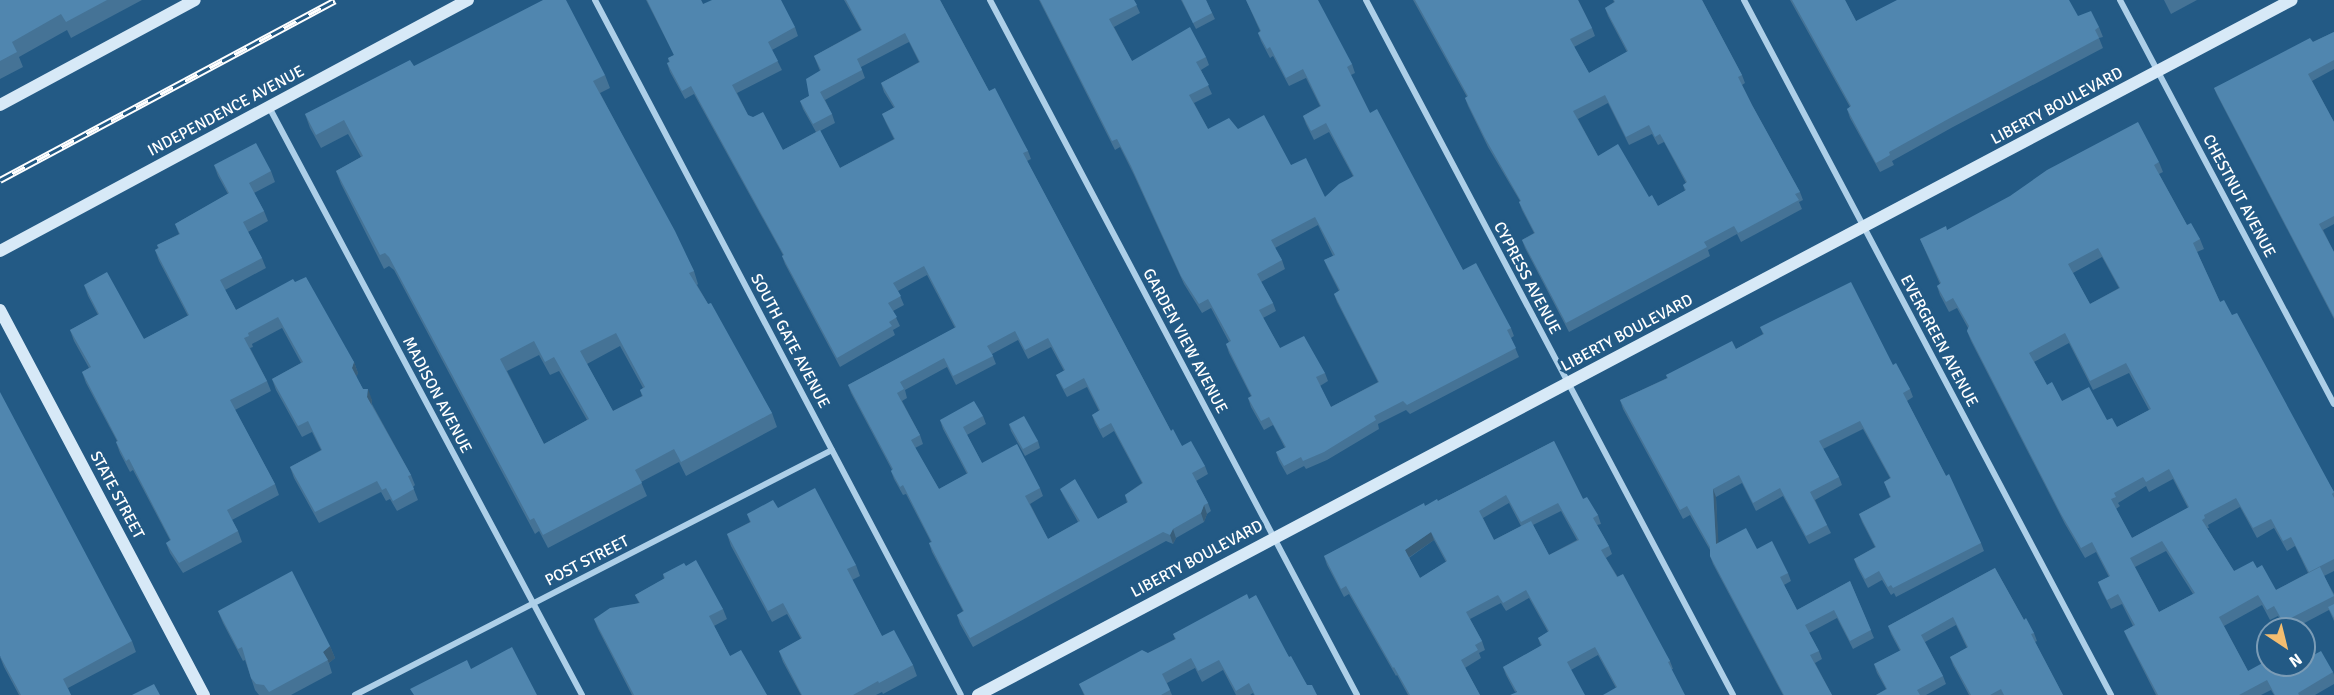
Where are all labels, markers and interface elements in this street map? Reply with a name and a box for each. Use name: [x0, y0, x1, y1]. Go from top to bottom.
street label: INDEPENDENCE AVENUE: [145, 62, 307, 160]
street label: LIBERTY BOULEVARD: [1988, 63, 2126, 149]
street label: CHESTNUT AVENUE: [2198, 131, 2280, 261]
street label: CYPRESS AVENUE: [1489, 218, 1565, 338]
street label: GARDEN VIEW AVENUE: [1139, 265, 1231, 417]
street label: SOUTH GATE AVENUE: [746, 270, 834, 412]
street label: EVERGREEN AVENUE: [1896, 272, 1982, 410]
street label: LIBERTY BOULEVARD: [1558, 290, 1696, 376]
street label: MADISON AVENUE: [398, 333, 476, 457]
street label: STATE STREET: [86, 448, 148, 542]
street label: LIBERTY BOULEVARD: [1128, 516, 1266, 602]
street label: POST STREET: [542, 532, 632, 590]
north arrow: [2256, 617, 2316, 677]
text: N: [2285, 649, 2305, 671]

